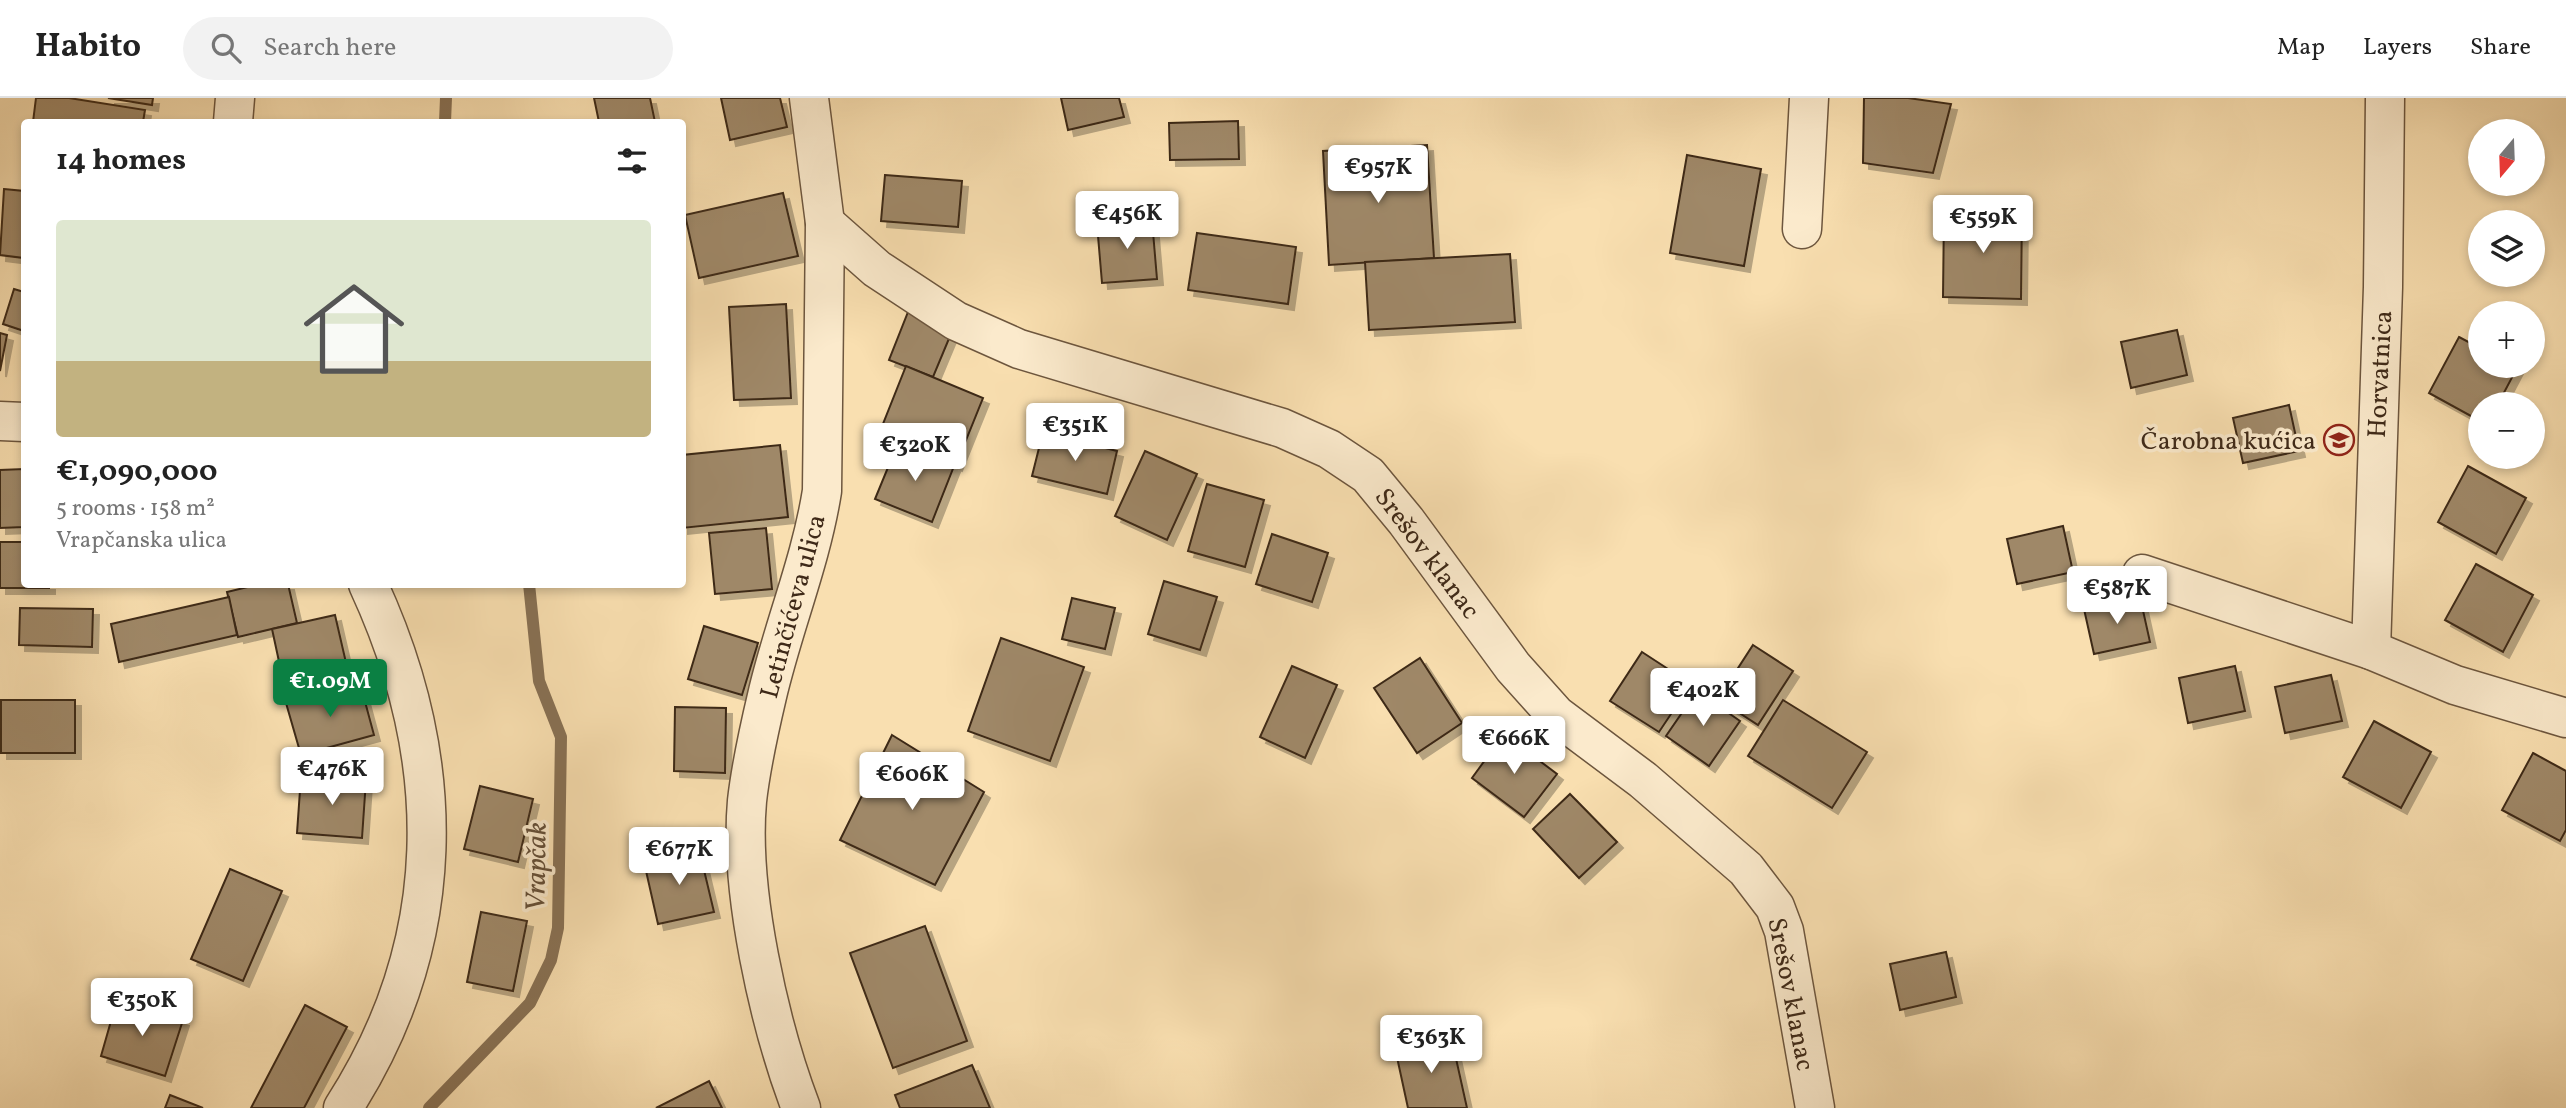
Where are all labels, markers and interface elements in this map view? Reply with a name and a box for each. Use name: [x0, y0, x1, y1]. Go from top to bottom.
search box: [183, 17, 673, 80]
text: Habito: [35, 25, 141, 71]
icon: search: [207, 29, 245, 67]
text: Search here: [263, 30, 396, 66]
text: Map: [2277, 31, 2325, 65]
text: Layers: [2363, 31, 2432, 65]
text: Share: [2470, 31, 2531, 65]
north arrow: [2468, 119, 2544, 196]
map controls: [2468, 119, 2545, 469]
text: 14 homes: [56, 140, 186, 182]
icon: filters: [613, 142, 651, 180]
pin: €957K: [1329, 146, 1427, 205]
text: €957K: [1344, 152, 1412, 184]
pin: €456K: [1078, 192, 1176, 251]
pin: €559K: [1934, 195, 2032, 255]
text: €456K: [1092, 198, 1162, 230]
text: €559K: [1949, 202, 2017, 234]
button: layers: [2468, 210, 2545, 287]
icon: home: [291, 266, 417, 392]
button: +: [2468, 301, 2545, 378]
street label: Horvatnica: [2360, 309, 2402, 439]
button: −: [2468, 392, 2545, 469]
pin: €351K: [1026, 404, 1124, 463]
text: €351K: [1042, 410, 1108, 442]
school or university icon: Čarobna kućica: [2322, 423, 2356, 457]
pin: €320K: [866, 424, 964, 483]
place label: Čarobna kućica: [2141, 424, 2316, 460]
text: €320K: [879, 430, 951, 462]
text: €1,090,000: [56, 451, 217, 493]
street label: Srešov klanac: [1365, 481, 1488, 627]
text: 5 rooms · 158 m²: [56, 493, 215, 525]
street label: Letinčićeva ulica: [752, 510, 836, 703]
text: Vrapčanska ulica: [56, 525, 227, 557]
pin: €587K: [2068, 566, 2166, 626]
text: €587K: [2083, 573, 2151, 605]
pin: €1.09M: [273, 660, 387, 719]
text: €1.09M: [289, 666, 371, 698]
pin: €402K: [1654, 668, 1752, 728]
text: €402K: [1666, 675, 1740, 707]
pin: €666K: [1465, 716, 1563, 776]
text: €666K: [1478, 723, 1550, 755]
pin: €476K: [283, 748, 381, 807]
pin: €606K: [863, 752, 961, 812]
text: €476K: [297, 754, 367, 786]
text: €606K: [875, 759, 949, 791]
water label: Vrapčak: [517, 822, 558, 912]
pin: €677K: [630, 828, 728, 887]
text: €677K: [645, 834, 713, 866]
street label: Srešov klanac: [1758, 915, 1823, 1074]
pin: €350K: [93, 978, 191, 1038]
text: €350K: [107, 985, 177, 1017]
pin: €363K: [1382, 1016, 1480, 1075]
text: €363K: [1396, 1022, 1466, 1054]

